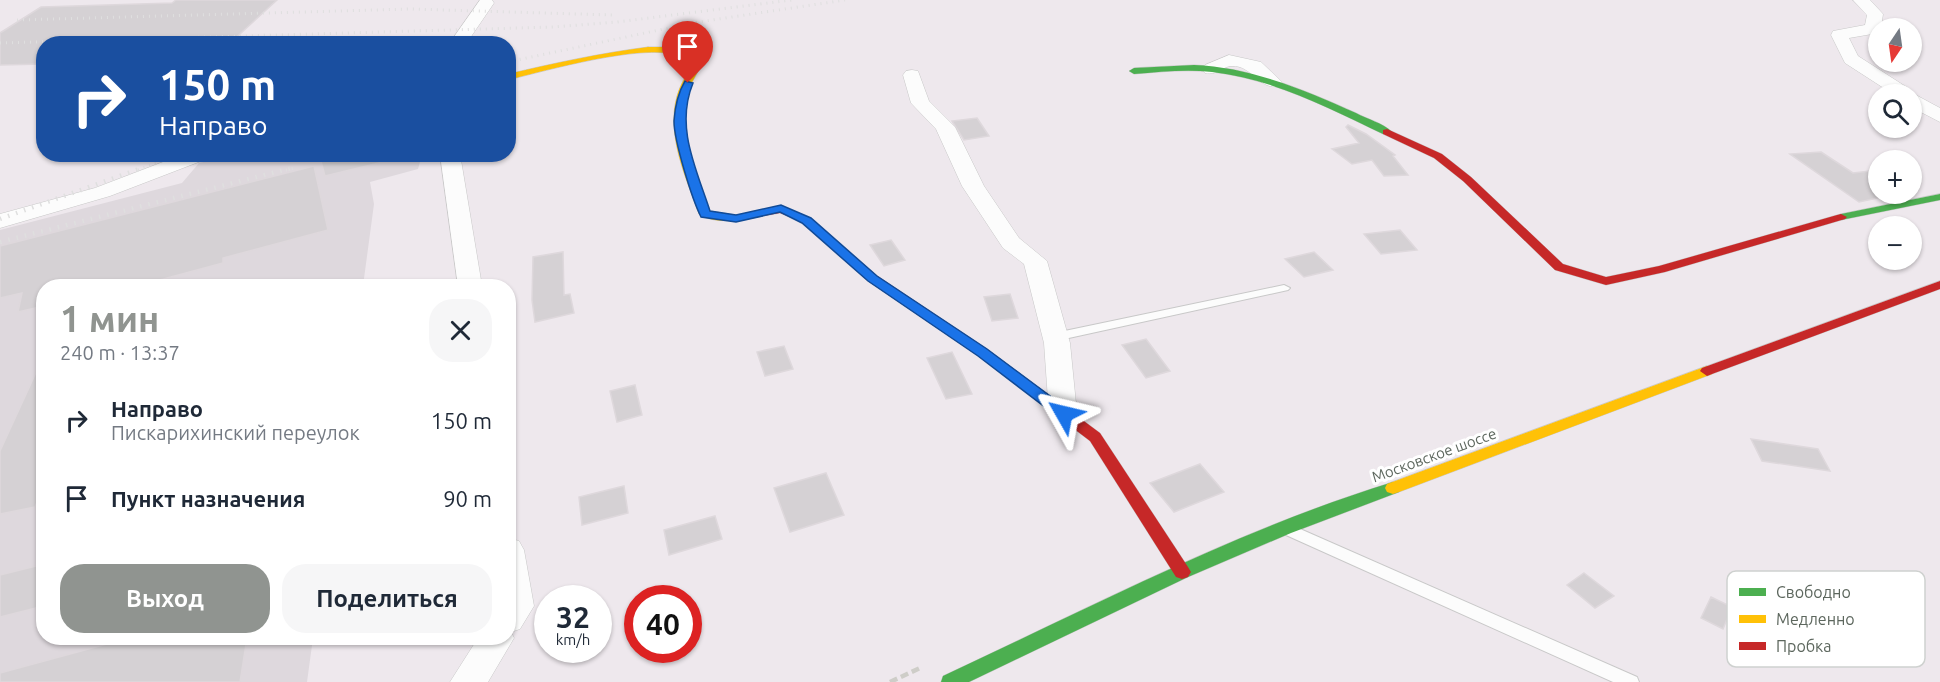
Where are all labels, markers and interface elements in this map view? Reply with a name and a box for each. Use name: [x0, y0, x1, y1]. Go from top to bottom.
north arrow: [1868, 18, 1922, 72]
map controls: [1868, 18, 1922, 270]
pin: [662, 21, 713, 83]
icon: arrive: [671, 30, 704, 63]
icon: right: [60, 60, 138, 138]
text: 150 m: [159, 61, 276, 108]
button: search: [1868, 84, 1922, 138]
text: Направо: [159, 110, 268, 140]
button: +: [1868, 150, 1922, 204]
button: −: [1868, 216, 1922, 270]
text: 1 мин: [60, 298, 159, 339]
button: close: [429, 299, 492, 362]
text: 240 m · 13:37: [60, 341, 180, 364]
position arrow: [1032, 382, 1096, 446]
text: Направо: [111, 396, 203, 421]
icon: right: [60, 404, 93, 437]
text: 150 m: [431, 408, 492, 433]
text: Пискарихинский переулок: [111, 421, 360, 444]
street label: Московское шоссе: [1369, 425, 1499, 485]
icon: arrive: [60, 482, 93, 515]
text: Пункт назначения: [111, 486, 305, 511]
text: 90 m: [443, 486, 492, 511]
button: Выход: [60, 564, 270, 633]
button: Поделиться: [282, 564, 492, 633]
legend: [1727, 571, 1925, 667]
text: Свободно: [1776, 583, 1851, 601]
speed limit sign: 40: [624, 585, 702, 663]
text: 32: [556, 600, 590, 634]
text: Медленно: [1776, 610, 1855, 628]
text: km/h: [556, 631, 590, 648]
text: Пробка: [1776, 637, 1832, 655]

